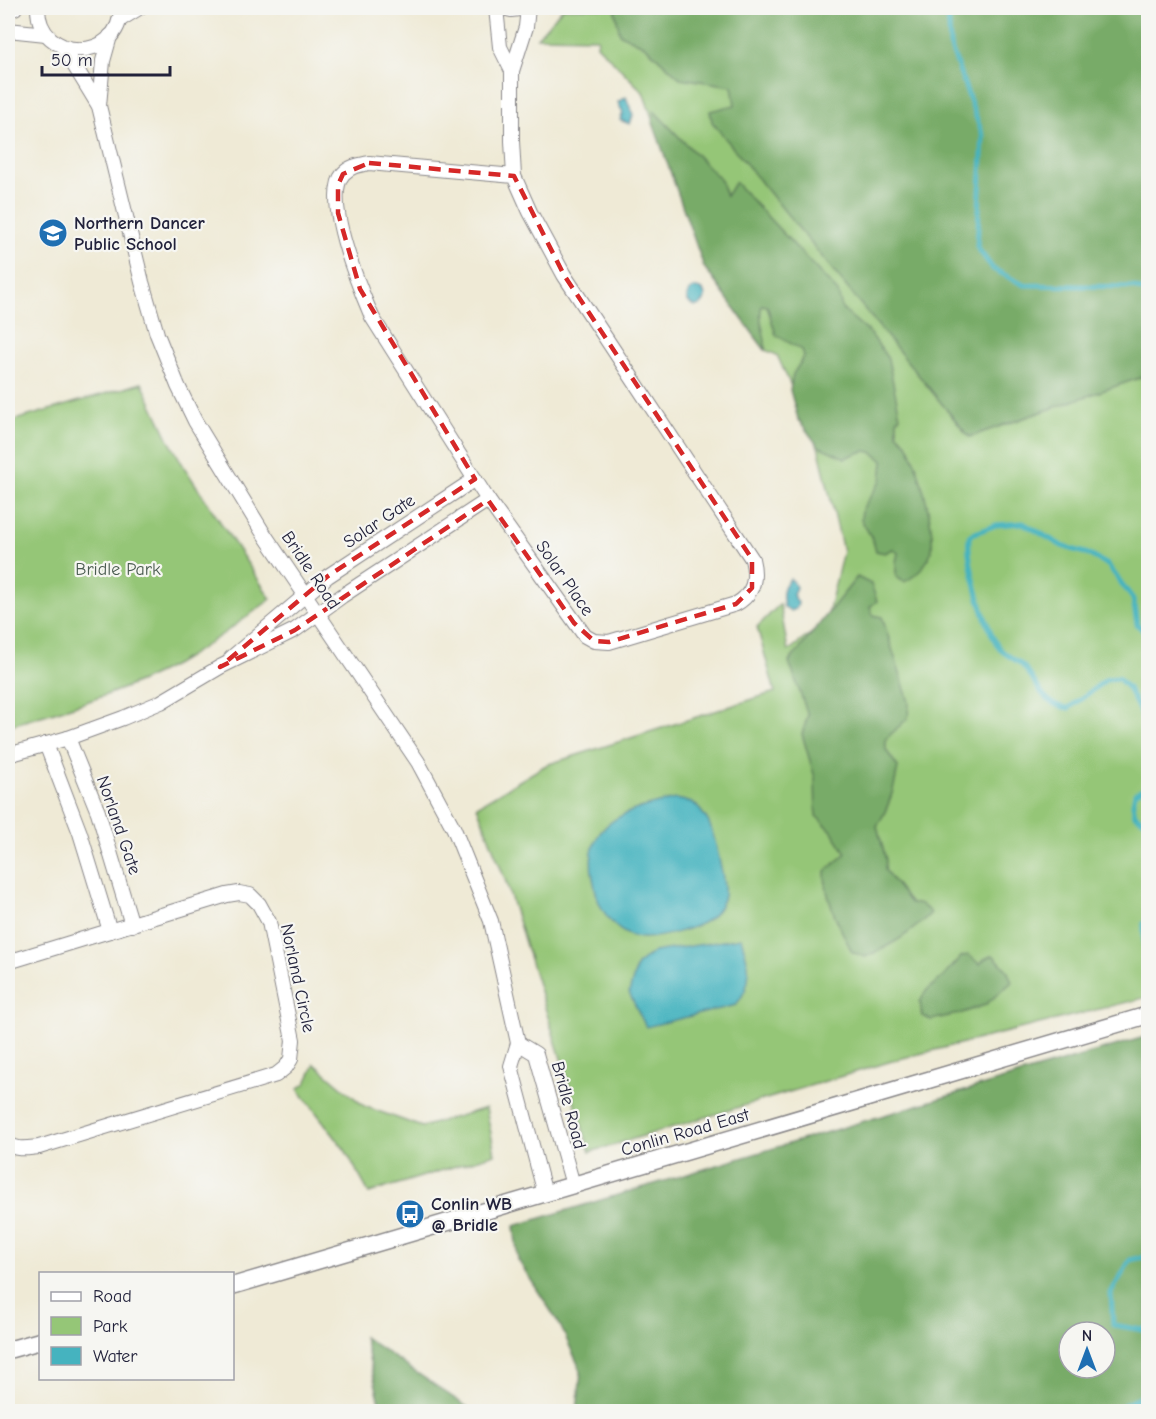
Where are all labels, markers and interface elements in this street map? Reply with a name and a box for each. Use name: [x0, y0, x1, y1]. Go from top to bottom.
scale bar: [42, 39, 170, 77]
text: 50 m: [51, 50, 93, 71]
place label: Northern Dancer Public School: [74, 213, 205, 255]
school or university icon: Northern Dancer Public School: [37, 217, 69, 249]
street label: Solar Gate: [340, 490, 419, 553]
street label: Bridle Road: [277, 527, 344, 613]
street label: Solar Place: [531, 537, 598, 620]
park label: Bridle Park: [75, 559, 161, 580]
street label: Norland Gate: [92, 773, 145, 877]
street label: Norland Circle: [276, 922, 319, 1034]
street label: Bridle Road: [547, 1059, 590, 1151]
street label: Conlin Road East: [619, 1104, 752, 1161]
place label: Conlin WB @ Bridle: [431, 1194, 512, 1236]
bus stop icon: Conlin WB @ Bridle: [394, 1198, 426, 1230]
legend: [39, 1272, 234, 1380]
text: Road: [93, 1286, 132, 1307]
text: Park: [93, 1316, 128, 1337]
north arrow: [1057, 1320, 1117, 1380]
text: N: [1082, 1327, 1092, 1345]
text: Water: [93, 1346, 138, 1367]

